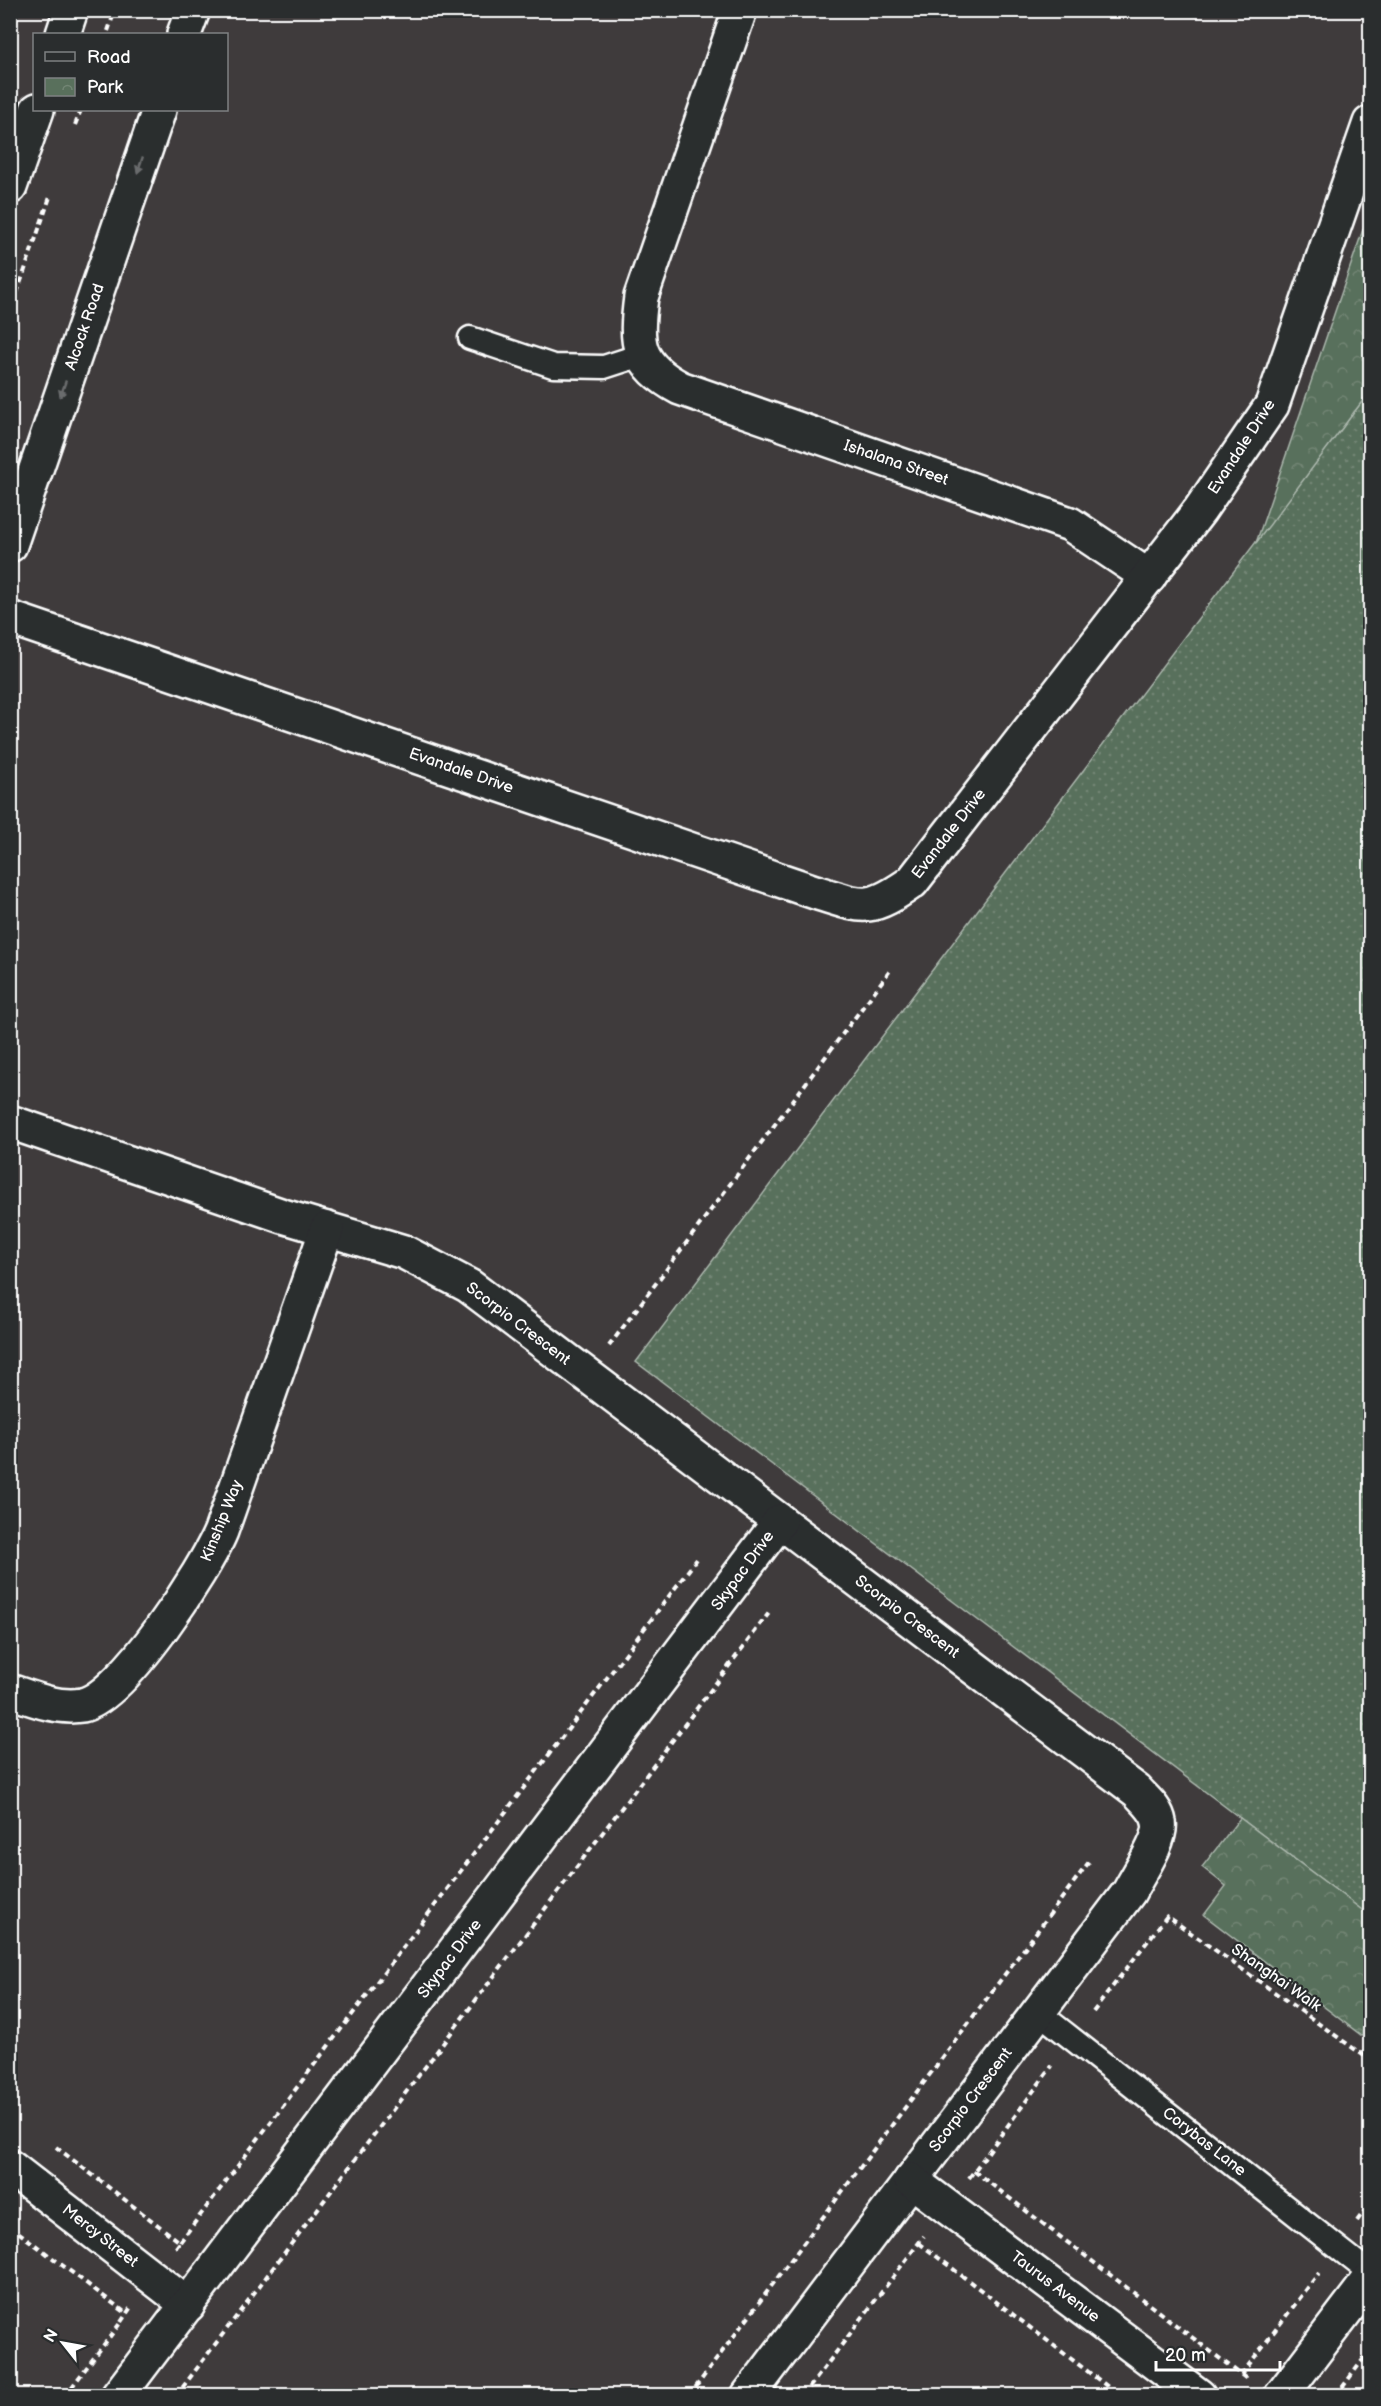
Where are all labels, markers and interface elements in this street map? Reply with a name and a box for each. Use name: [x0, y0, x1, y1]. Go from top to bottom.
legend: [33, 33, 228, 111]
text: Road: [87, 47, 131, 68]
text: Park: [87, 77, 123, 98]
one-way arrow: [135, 156, 144, 174]
street label: Alcock Road: [61, 281, 109, 373]
one-way arrow: [58, 380, 68, 398]
street label: Evandale Drive: [1204, 396, 1280, 498]
street label: Ishalana Street: [841, 436, 951, 490]
street label: Evandale Drive: [406, 744, 516, 798]
street label: Evandale Drive: [908, 785, 990, 883]
street label: Scorpio Crescent: [462, 1279, 574, 1369]
street label: Kinship Way: [197, 1477, 247, 1565]
street label: Skypac Drive: [708, 1527, 779, 1615]
street label: Scorpio Crescent: [851, 1572, 963, 1662]
street label: Skypac Drive: [414, 1915, 486, 2002]
street label: Shanghai Walk: [1227, 1940, 1325, 2016]
street label: Scorpio Crescent: [926, 2044, 1016, 2156]
street label: Corybas Lane: [1158, 2103, 1250, 2181]
street label: Mercy Street: [58, 2200, 142, 2272]
street label: Taurus Avenue: [1007, 2247, 1104, 2327]
north arrow: [33, 2313, 93, 2373]
text: N: [40, 2326, 63, 2346]
scale bar: [1156, 2334, 1280, 2372]
text: 20 m: [1165, 2345, 1206, 2366]

